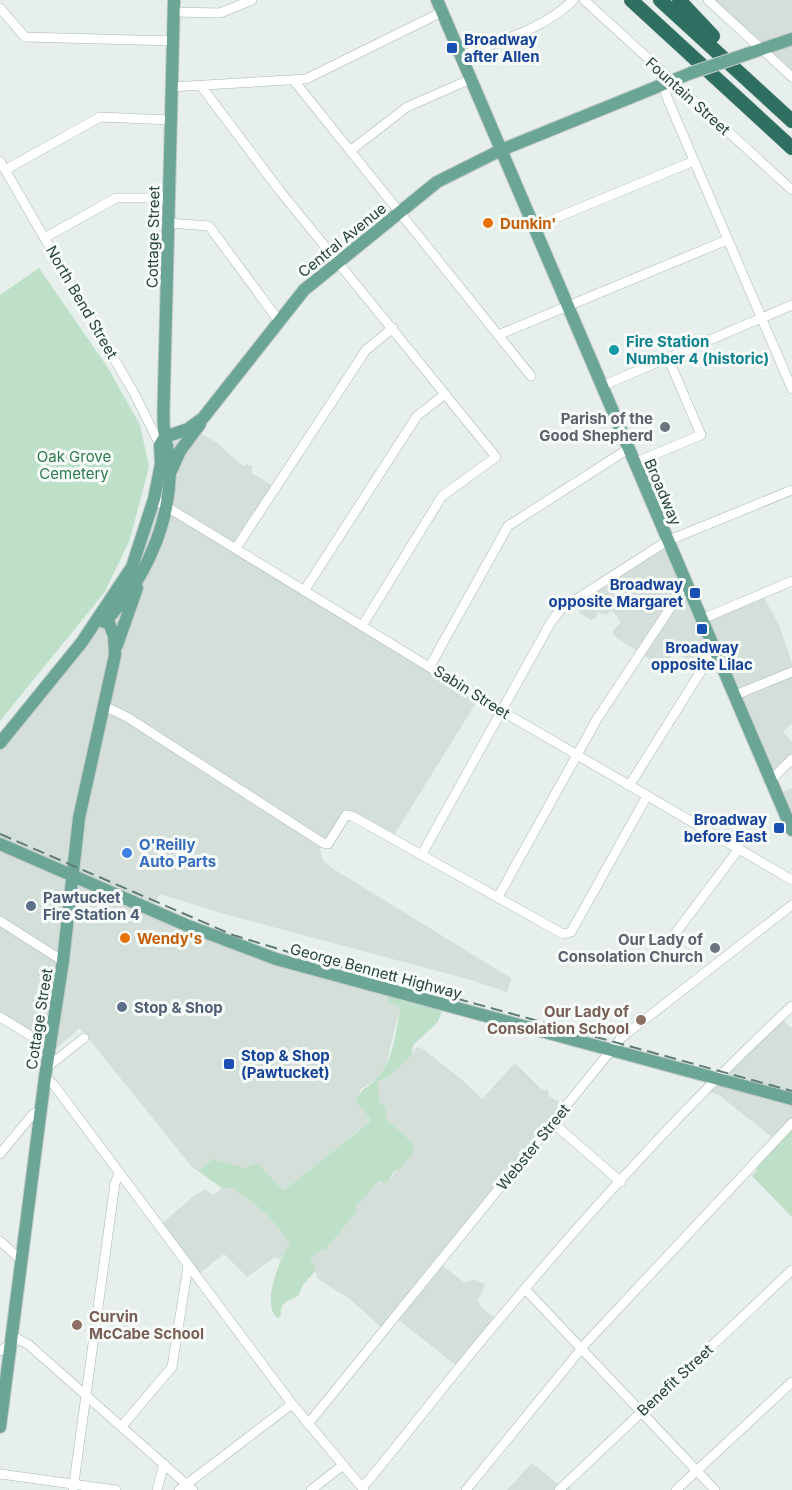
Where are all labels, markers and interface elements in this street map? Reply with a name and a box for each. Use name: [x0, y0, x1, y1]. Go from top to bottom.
place label: Broadway after Allen: [464, 30, 540, 66]
marker: Broadway after Allen: [445, 41, 459, 55]
street label: Fountain Street: [642, 53, 734, 139]
street label: Cottage Street: [143, 186, 163, 288]
street label: Central Avenue: [294, 199, 390, 281]
place label: Dunkin': [500, 214, 556, 233]
marker: Dunkin': [481, 216, 495, 230]
street label: North Bend Street: [42, 242, 122, 362]
place label: Fire Station Number 4 (historic): [626, 332, 769, 368]
marker: Fire Station Number 4 (historic): [607, 343, 621, 357]
place label: Parish of the Good Shepherd: [539, 409, 653, 445]
marker: Parish of the Good Shepherd: [658, 420, 672, 434]
park label: Oak Grove Cemetery: [37, 447, 111, 483]
street label: Broadway: [640, 456, 686, 529]
place label: Broadway opposite Margaret: [549, 575, 683, 611]
marker: Broadway opposite Margaret: [688, 586, 702, 600]
marker: Broadway opposite Lilac: [695, 622, 709, 636]
place label: Broadway opposite Lilac: [651, 638, 753, 674]
street label: Sabin Street: [430, 661, 514, 723]
place label: Broadway before East: [684, 810, 768, 846]
marker: Broadway before East: [772, 821, 786, 835]
place label: O'Reilly Auto Parts: [139, 835, 216, 871]
marker: O'Reilly Auto Parts: [120, 846, 134, 860]
place label: Pawtucket Fire Station 4: [43, 888, 140, 924]
marker: Pawtucket Fire Station 4: [24, 899, 38, 913]
place label: Wendy's: [137, 929, 202, 948]
place label: Our Lady of Consolation Church: [558, 930, 703, 966]
marker: Wendy's: [118, 931, 132, 945]
street label: George Bennett Highway: [288, 939, 464, 1003]
marker: Our Lady of Consolation Church: [708, 941, 722, 955]
street label: Cottage Street: [22, 967, 56, 1071]
place label: Stop & Shop: [134, 998, 223, 1017]
marker: Stop & Shop: [115, 1000, 129, 1014]
place label: Our Lady of Consolation School: [487, 1002, 629, 1038]
marker: Our Lady of Consolation School: [634, 1013, 648, 1027]
place label: Stop & Shop (Pawtucket): [241, 1046, 330, 1082]
marker: Stop & Shop (Pawtucket): [222, 1057, 236, 1071]
street label: Webster Street: [492, 1100, 574, 1194]
place label: Curvin McCabe School: [89, 1307, 204, 1343]
marker: Curvin McCabe School: [70, 1318, 84, 1332]
street label: Benefit Street: [633, 1340, 717, 1420]

